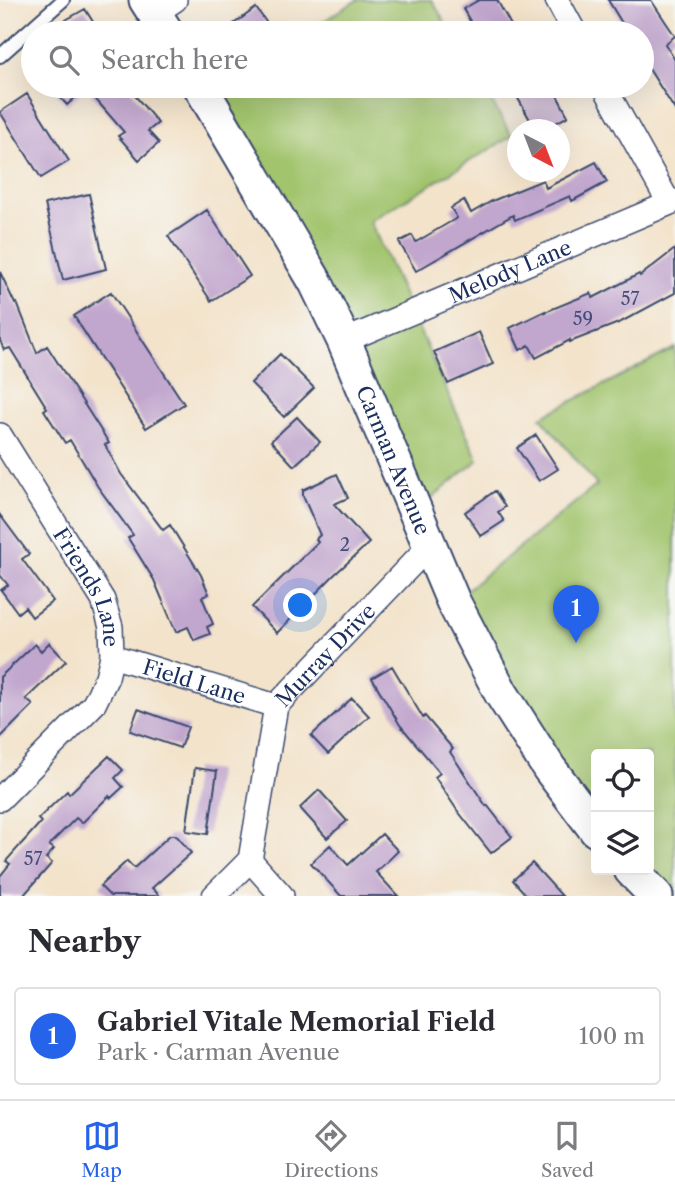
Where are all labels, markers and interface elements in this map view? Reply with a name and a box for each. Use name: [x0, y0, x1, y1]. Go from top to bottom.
search box: [21, 21, 654, 98]
icon: search: [45, 41, 83, 79]
text: Search here: [101, 44, 248, 76]
north arrow: [507, 119, 570, 182]
street label: Melody Lane: [445, 234, 575, 308]
house number: 57: [621, 288, 639, 310]
house number: 59: [573, 308, 593, 330]
street label: Carman Avenue: [352, 382, 436, 538]
street label: Friends Lane: [48, 523, 124, 647]
house number: 2: [340, 534, 350, 556]
pin: 1: [553, 585, 599, 643]
your location: [283, 588, 317, 622]
street label: Murray Drive: [270, 598, 380, 712]
street label: Field Lane: [140, 654, 249, 709]
map controls: [591, 749, 654, 875]
button: locate: [591, 749, 654, 812]
button: layers: [591, 812, 654, 875]
house number: 57: [24, 848, 42, 870]
text: Nearby: [28, 923, 141, 960]
text: Gabriel Vitale Memorial Field: [97, 1006, 496, 1038]
text: 1: [48, 1022, 58, 1050]
text: 100 m: [579, 1022, 645, 1050]
text: Park · Carman Avenue: [97, 1038, 340, 1066]
tab: Map: [81, 1117, 122, 1182]
tab: Directions: [285, 1117, 378, 1182]
tab: Saved: [541, 1117, 594, 1182]

